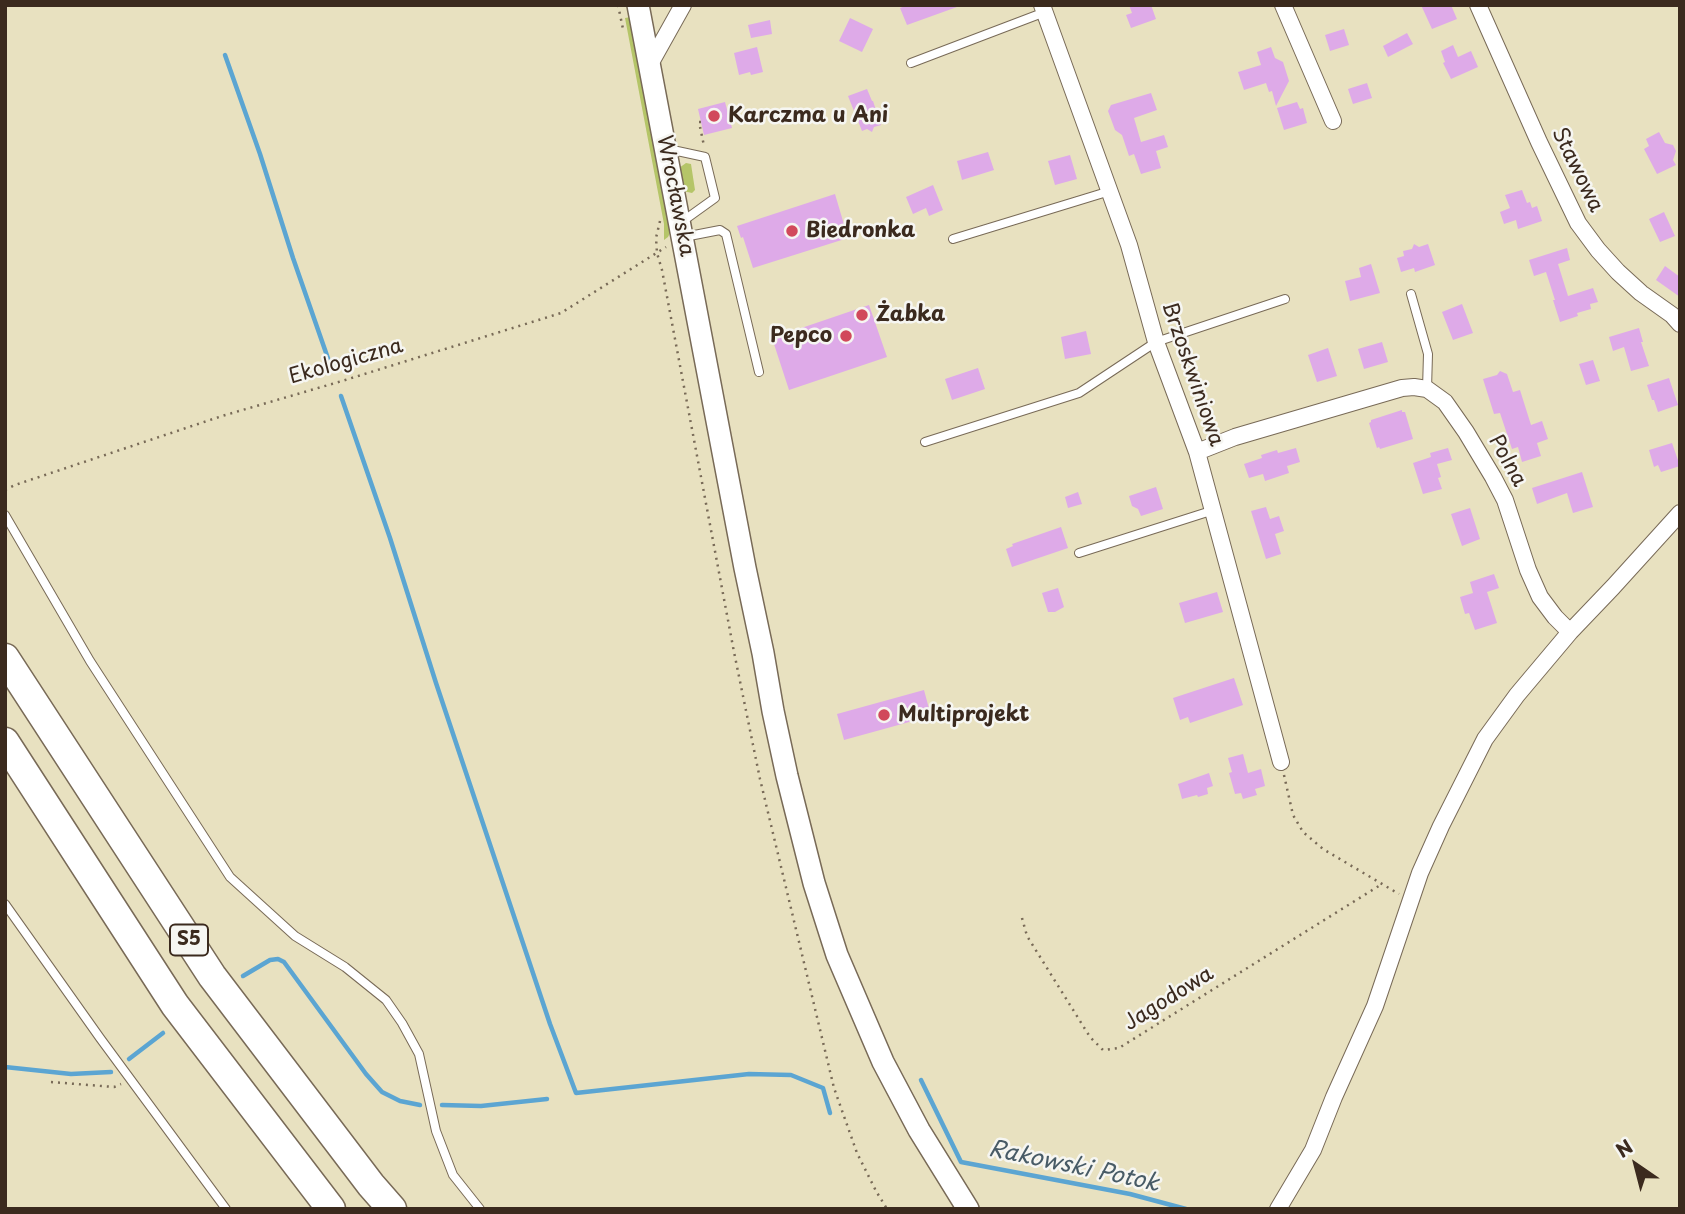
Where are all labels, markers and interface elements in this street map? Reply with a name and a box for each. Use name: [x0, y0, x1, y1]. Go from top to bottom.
place label: Karczma u Ani: [728, 103, 888, 129]
marker: Karczma u Ani: [706, 108, 722, 124]
street label: Stawowa: [1546, 123, 1608, 217]
street label: Wrocławska: [651, 133, 699, 259]
place label: Biedronka: [806, 218, 915, 244]
marker: Biedronka: [784, 223, 800, 239]
street label: Brzoskwiniowa: [1155, 298, 1229, 450]
place label: Żabka: [876, 302, 945, 328]
marker: Żabka: [854, 307, 870, 323]
place label: Pepco: [770, 323, 832, 349]
marker: Pepco: [838, 328, 854, 344]
street label: Ekologiczna: [286, 334, 406, 390]
street label: Polna: [1483, 431, 1531, 491]
place label: Multiprojekt: [898, 702, 1029, 728]
marker: Multiprojekt: [876, 707, 892, 723]
road number: S5: [170, 924, 208, 956]
street label: Jagodowa: [1120, 962, 1218, 1036]
north arrow: [1601, 1130, 1671, 1200]
text: N: [1610, 1132, 1638, 1164]
water label: Rakowski Potok: [986, 1135, 1162, 1199]

